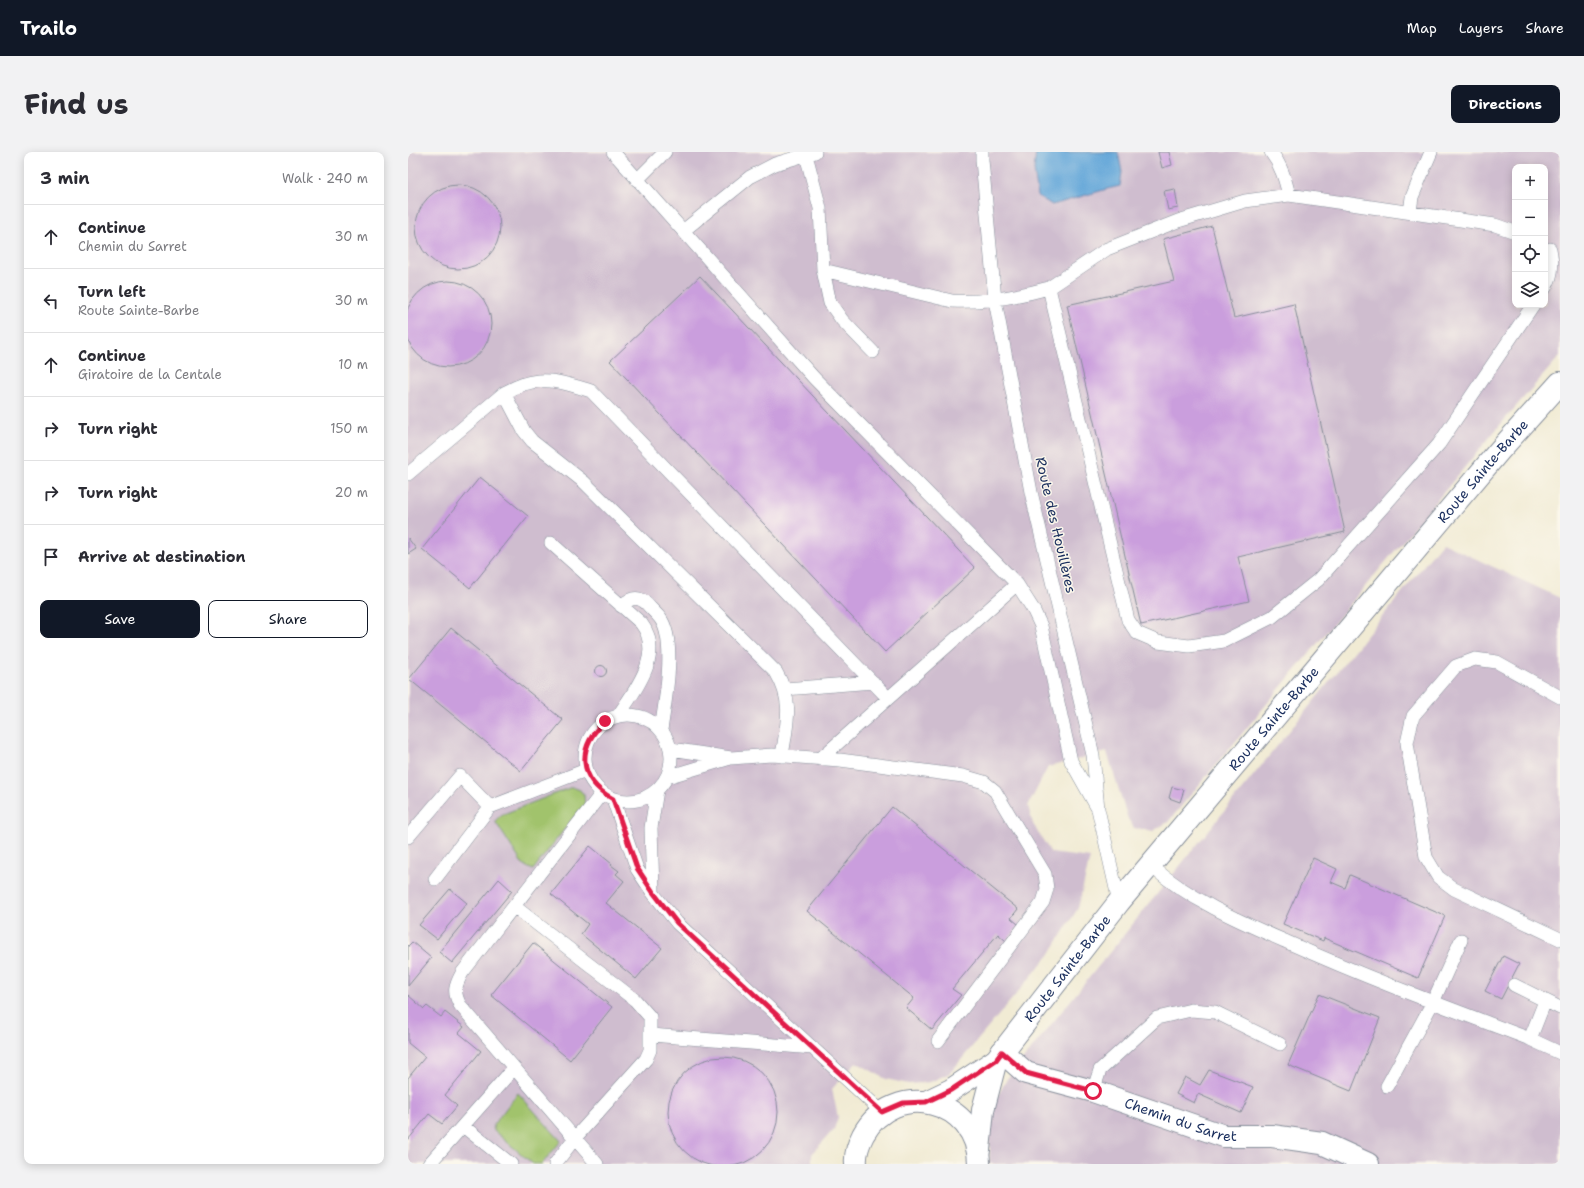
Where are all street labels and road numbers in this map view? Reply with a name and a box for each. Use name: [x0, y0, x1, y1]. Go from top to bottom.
street label: Route Sainte-Barbe: [1433, 415, 1532, 527]
street label: Route des Houillères: [1032, 455, 1080, 595]
street label: Route Sainte-Barbe: [1225, 663, 1323, 774]
street label: Route Sainte-Barbe: [1020, 911, 1115, 1025]
street label: Chemin du Sarret: [1122, 1094, 1237, 1145]

